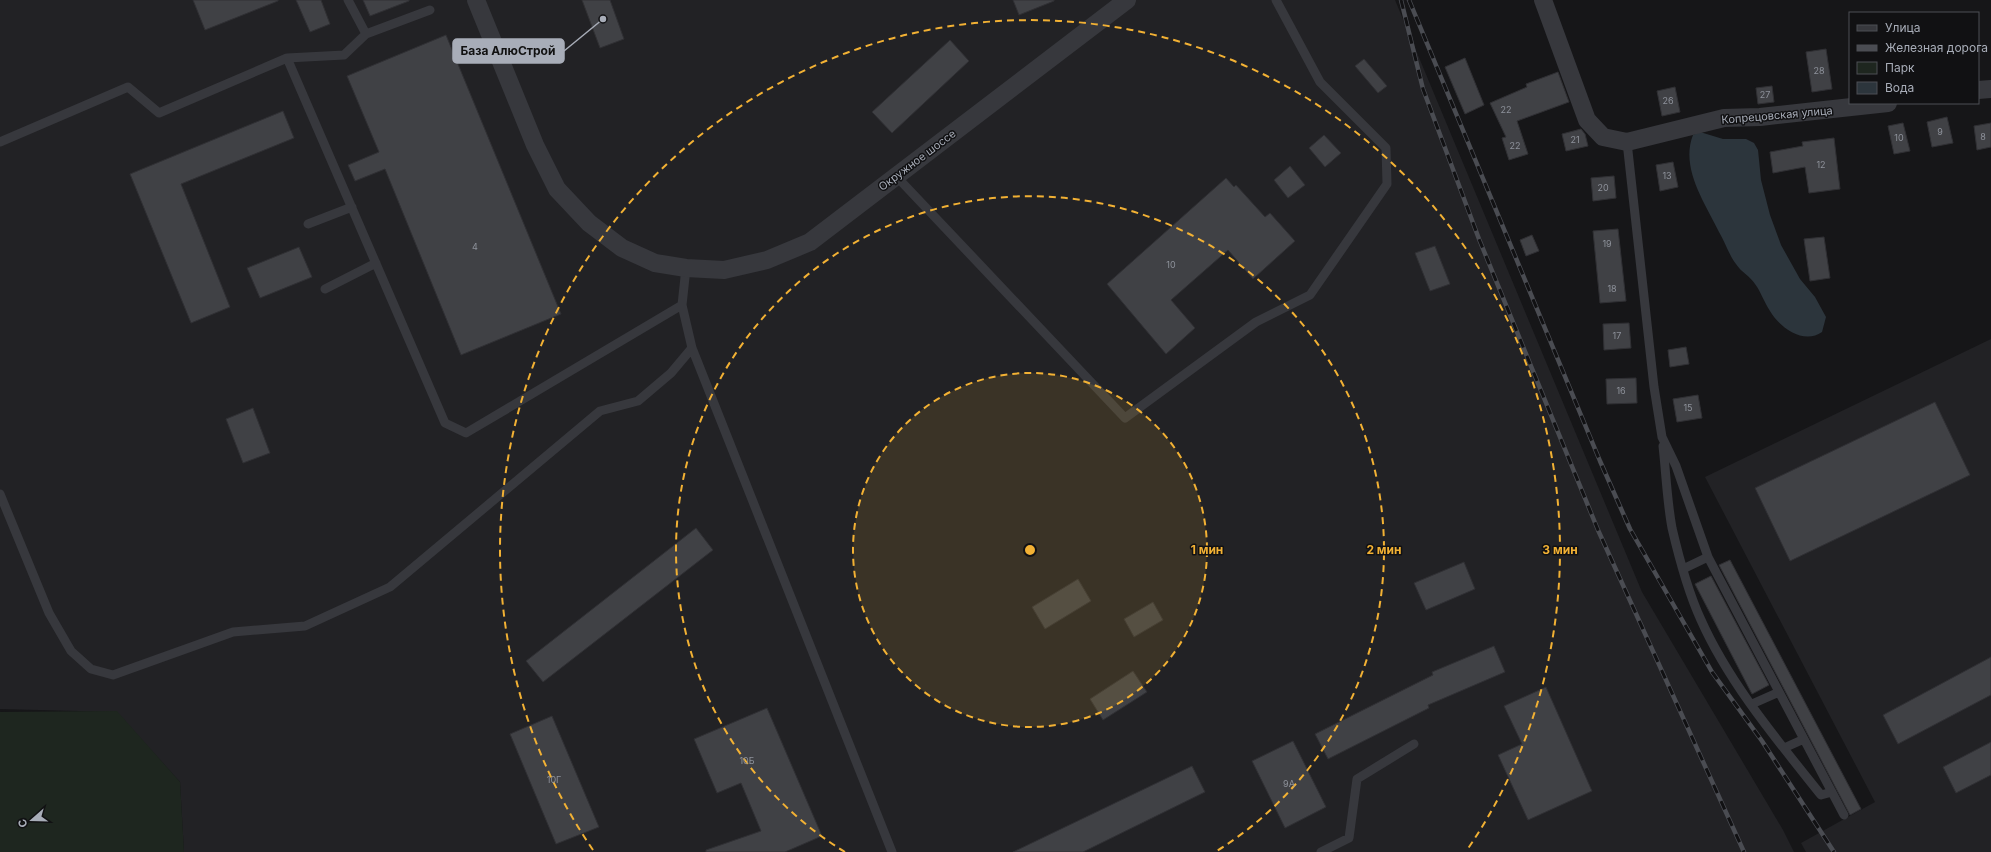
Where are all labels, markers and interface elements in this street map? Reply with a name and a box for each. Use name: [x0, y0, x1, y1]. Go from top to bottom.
legend: [1849, 12, 1979, 104]
text: Улица: [1885, 20, 1920, 35]
callout: База АлюСтрой: [453, 39, 564, 63]
text: Железная дорога: [1885, 40, 1988, 55]
text: База АлюСтрой: [461, 43, 555, 58]
text: Парк: [1885, 60, 1915, 75]
house number: 28: [1813, 65, 1825, 76]
text: Вода: [1885, 80, 1914, 95]
house number: 27: [1760, 89, 1770, 100]
house number: 26: [1662, 95, 1674, 106]
street label: Копрецовская улица: [1721, 103, 1833, 127]
house number: 22: [1501, 104, 1511, 115]
street label: Окружное шоссе: [876, 126, 958, 194]
house number: 9: [1937, 126, 1943, 137]
house number: 8: [1980, 131, 1986, 142]
house number: 10: [1894, 132, 1904, 143]
house number: 21: [1570, 134, 1580, 145]
house number: 22: [1510, 140, 1520, 151]
house number: 12: [1816, 159, 1826, 170]
house number: 13: [1662, 170, 1672, 181]
house number: 20: [1597, 182, 1609, 193]
house number: 19: [1602, 238, 1612, 249]
house number: 4: [472, 241, 478, 252]
house number: 10: [1166, 259, 1176, 270]
house number: 18: [1607, 283, 1617, 294]
house number: 17: [1613, 330, 1621, 341]
house number: 16: [1616, 385, 1626, 396]
house number: 15: [1683, 402, 1693, 413]
text: 1 мин: [1191, 542, 1223, 557]
text: 2 мин: [1366, 542, 1402, 557]
text: 3 мин: [1542, 542, 1578, 557]
centre of rings: [1023, 543, 1037, 557]
house number: 10Б: [739, 755, 755, 766]
house number: 10Г: [547, 774, 561, 785]
house number: 9А: [1283, 778, 1295, 789]
north arrow: [12, 800, 52, 840]
text: С: [15, 817, 31, 830]

